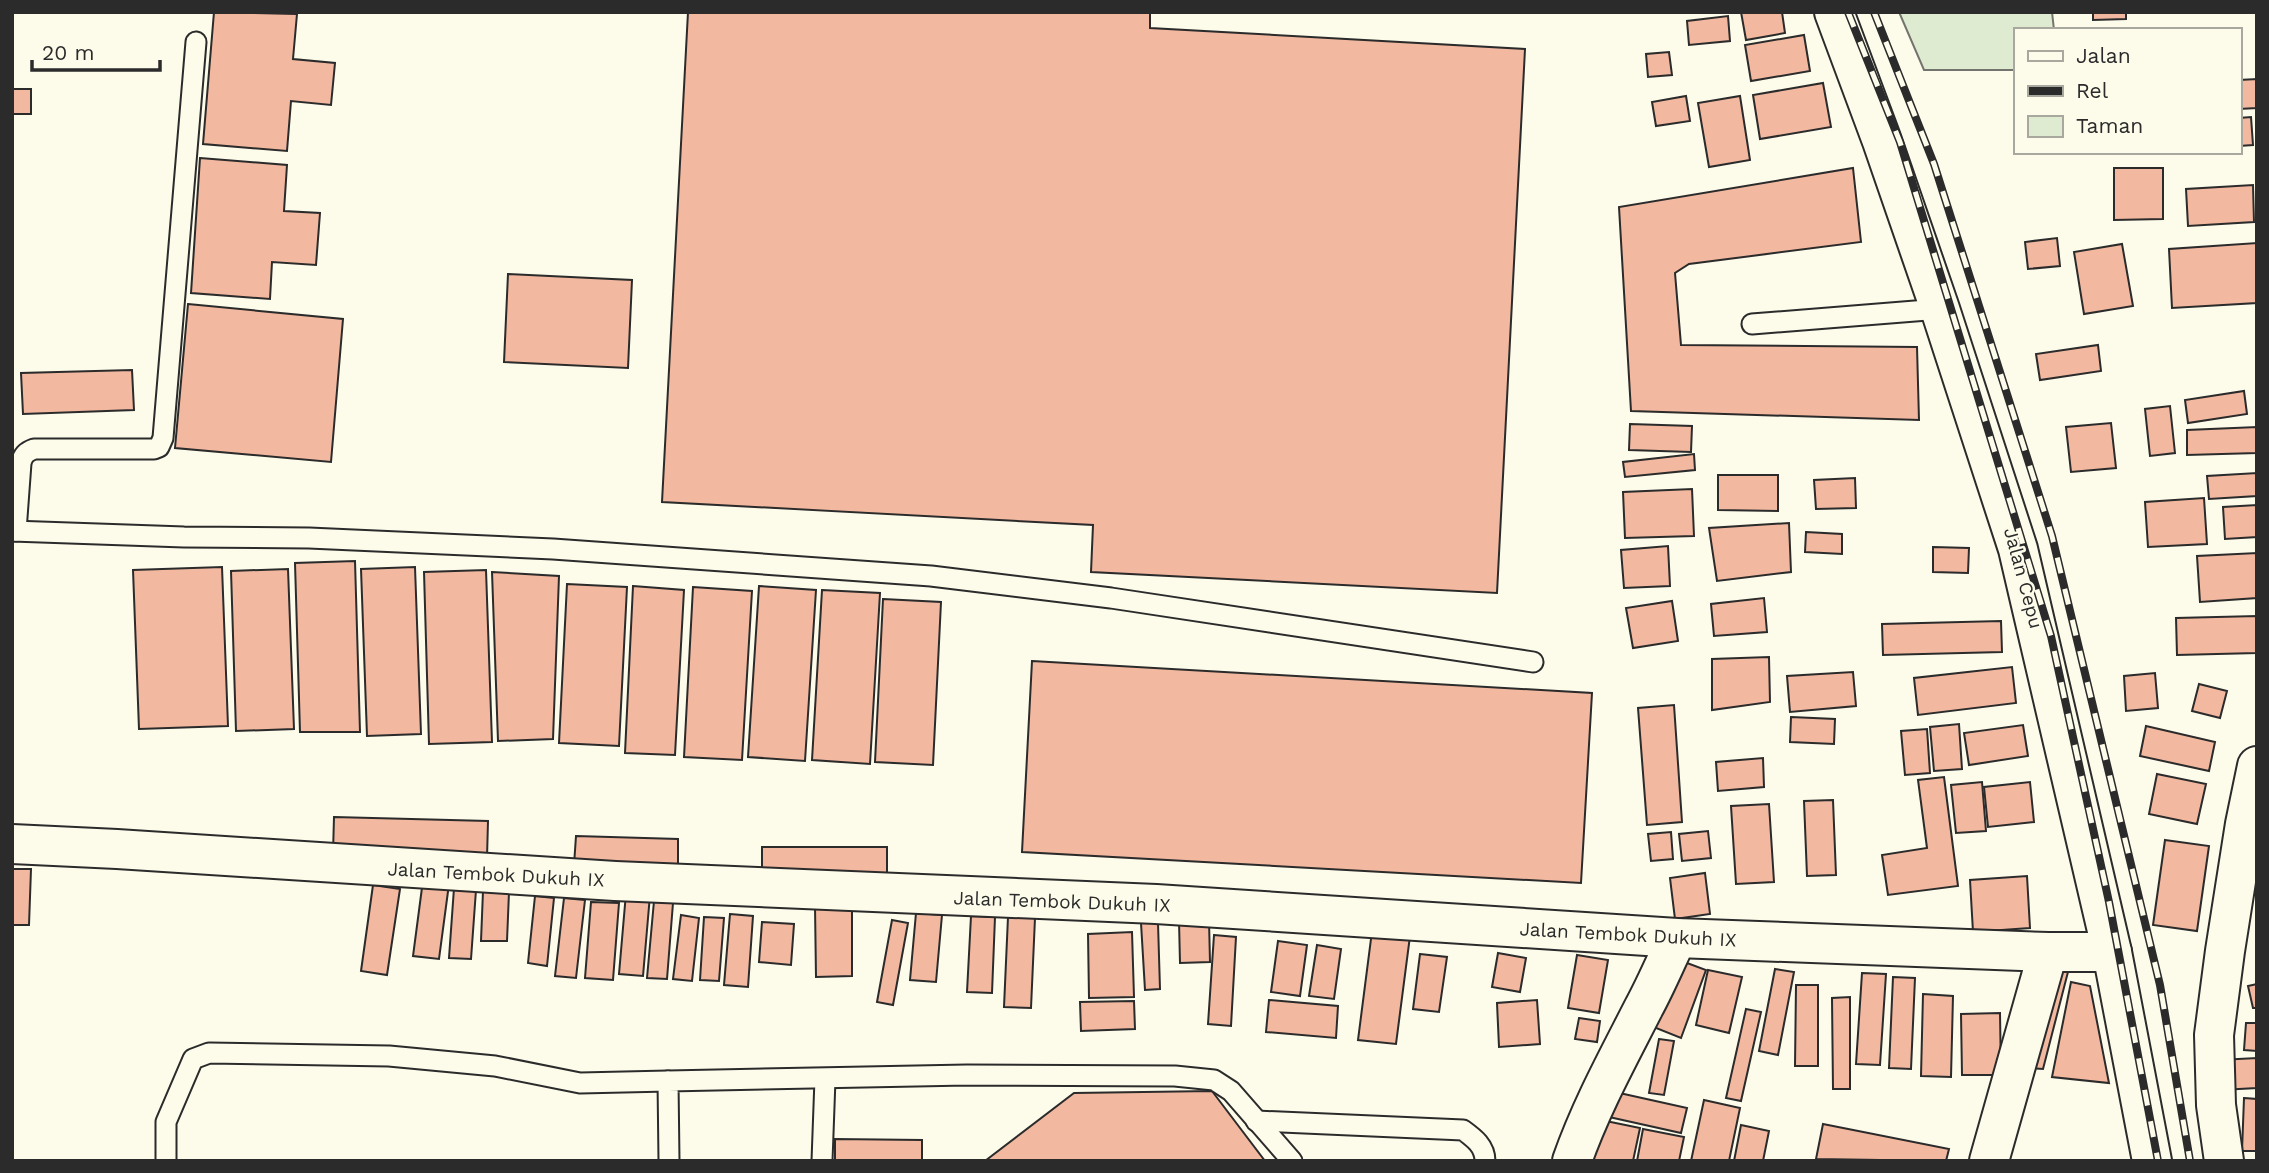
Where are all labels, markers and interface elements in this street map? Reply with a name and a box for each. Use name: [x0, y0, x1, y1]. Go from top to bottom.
scale bar: [32, 28, 159, 72]
legend: [2014, 28, 2241, 154]
text: 20 m: [42, 40, 94, 65]
text: Jalan: [2076, 43, 2131, 68]
text: Rel: [2076, 78, 2109, 103]
text: Taman: [2076, 113, 2143, 138]
street label: Jalan Cepu: [1999, 525, 2048, 631]
street label: Jalan Tembok Dukuh IX: [387, 857, 605, 892]
street label: Jalan Tembok Dukuh IX: [953, 886, 1171, 917]
street label: Jalan Tembok Dukuh IX: [1519, 917, 1737, 952]

